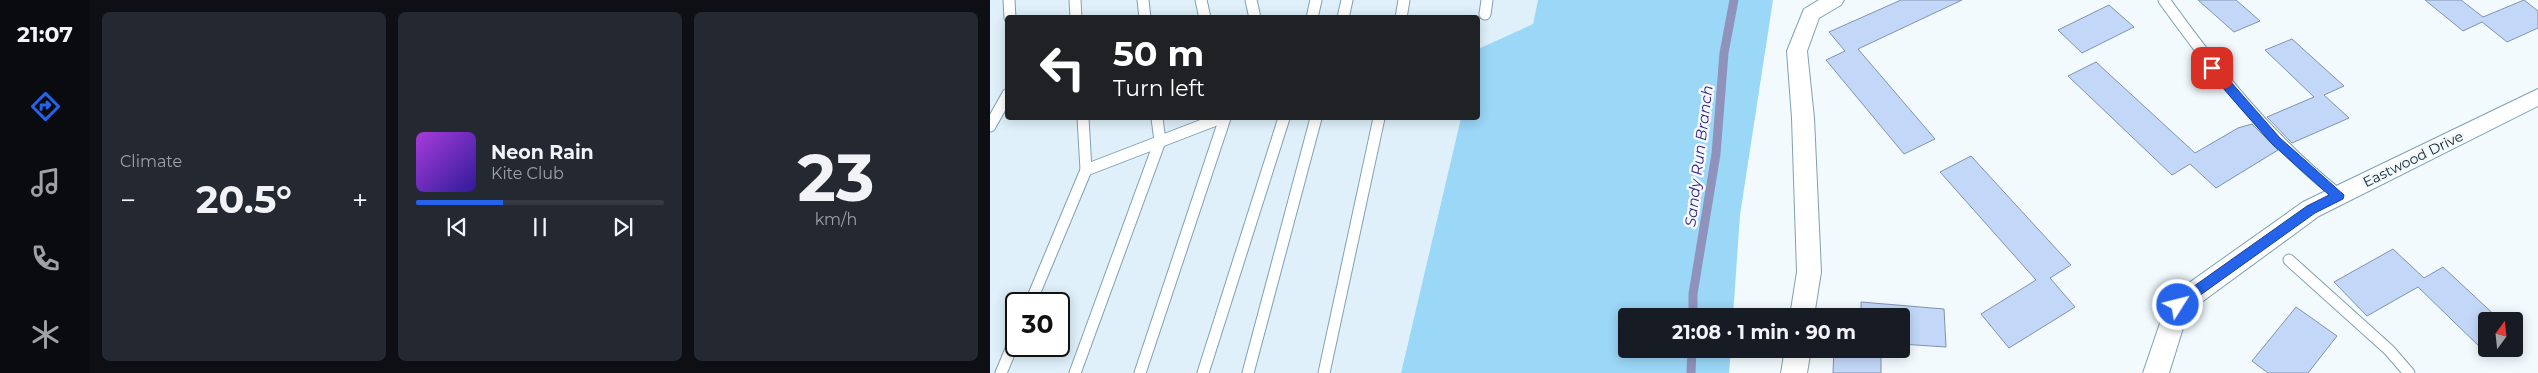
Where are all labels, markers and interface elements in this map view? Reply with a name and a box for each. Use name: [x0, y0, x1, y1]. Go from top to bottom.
text: 21:07: [17, 21, 73, 48]
text: 50 m: [1113, 32, 1204, 75]
icon: left: [1030, 35, 1095, 100]
pin: [2191, 47, 2233, 89]
icon: arrive: [2198, 54, 2226, 82]
text: Turn left: [1113, 75, 1205, 102]
water label: Sandy Run Branch: [1680, 84, 1717, 228]
icon: directions: [28, 89, 63, 124]
street label: Eastwood Drive: [2360, 127, 2466, 191]
text: 23: [798, 138, 874, 217]
text: Neon Rain: [491, 141, 594, 164]
text: Climate: [120, 152, 182, 171]
text: Kite Club: [491, 164, 564, 183]
icon: music: [28, 165, 63, 200]
text: 20.5°: [196, 176, 292, 223]
text: −: [120, 183, 136, 217]
text: +: [352, 183, 368, 217]
text: km/h: [815, 210, 857, 229]
icon: previous: [443, 213, 471, 241]
icon: pause: [526, 213, 554, 241]
icon: next: [609, 213, 637, 241]
icon: phone: [28, 241, 63, 276]
position arrow: [2151, 278, 2203, 330]
speed limit sign: 30: [1005, 292, 1070, 357]
north arrow: [2478, 312, 2522, 358]
map controls: [2478, 312, 2523, 357]
icon: climate: [28, 317, 63, 352]
text: 21:08 · 1 min · 90 m: [1672, 321, 1856, 344]

